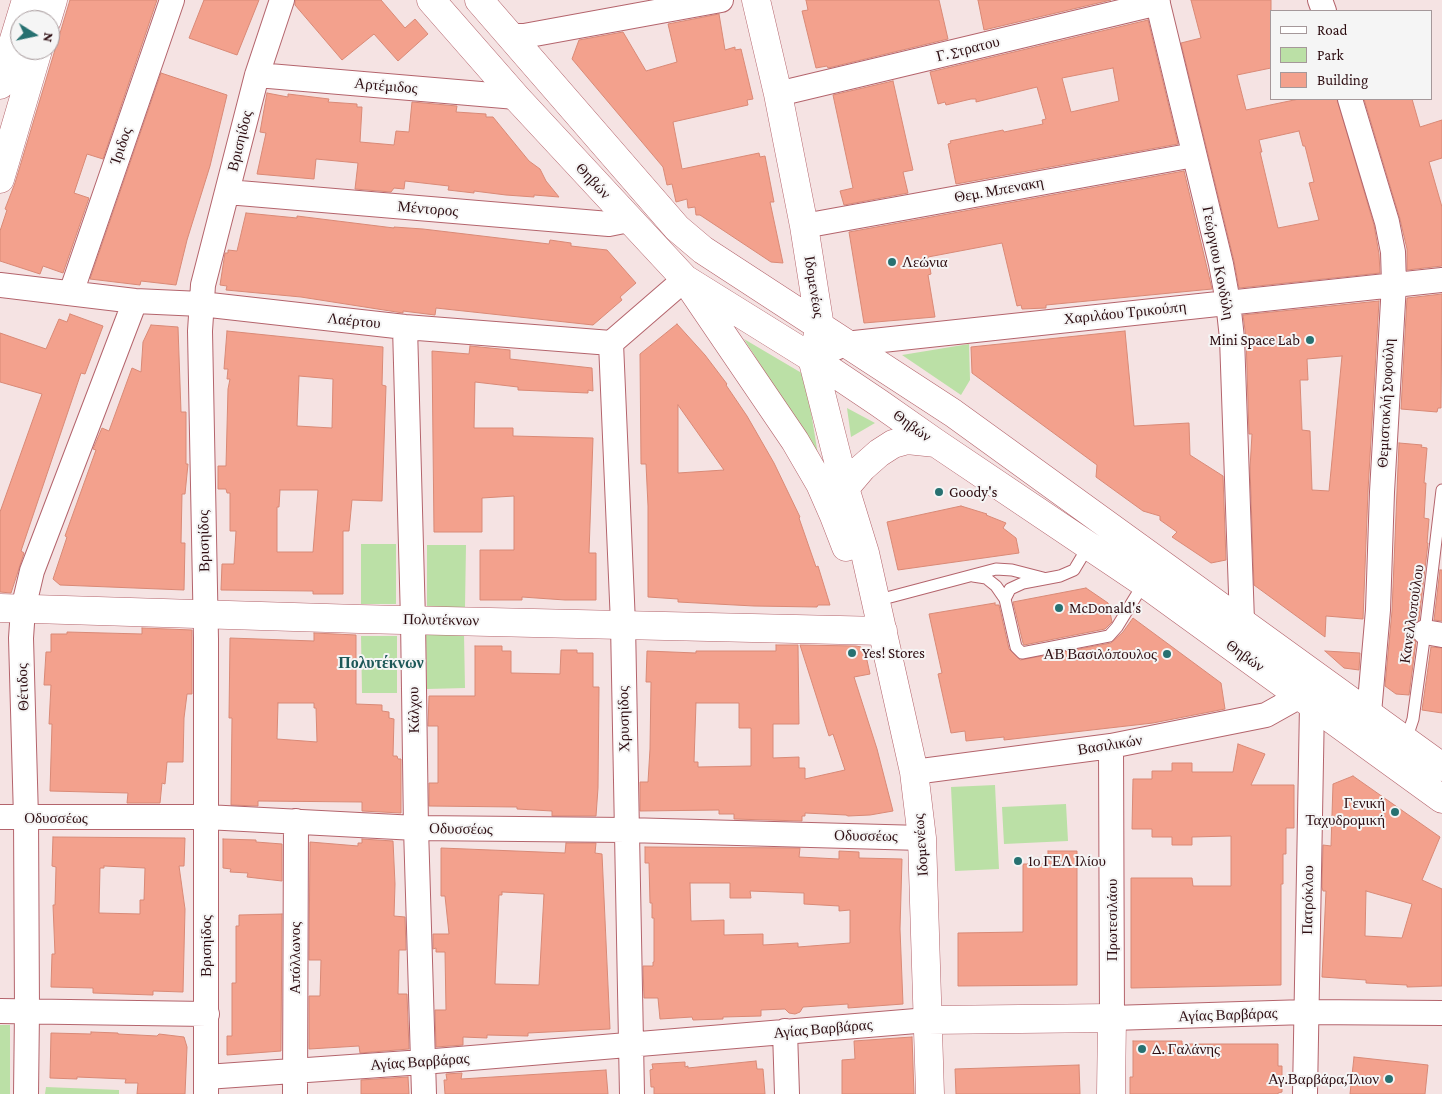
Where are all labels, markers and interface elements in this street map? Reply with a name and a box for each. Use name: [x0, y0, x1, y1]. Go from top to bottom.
north arrow: [10, 10, 60, 60]
legend: [1270, 10, 1432, 100]
text: Road: [1317, 22, 1347, 38]
text: N: [40, 31, 57, 44]
street label: Γ. Στρατου: [935, 32, 1001, 66]
text: Park: [1317, 47, 1344, 63]
text: Building: [1317, 72, 1368, 88]
street label: Αρτέμιδος: [354, 74, 418, 98]
street label: Βρισηίδος: [224, 109, 256, 173]
street label: Ίριδος: [106, 125, 136, 167]
street label: Θηβών: [572, 159, 614, 203]
street label: Θεμ. Μπενακη: [953, 173, 1045, 207]
street label: Μέντορος: [397, 197, 459, 221]
street label: Γεώργιου Κονδύλη: [1198, 205, 1238, 321]
place label: Λεώνια: [902, 253, 948, 271]
street label: Ιδομενέως: [800, 255, 828, 319]
marker: Λεώνια: [886, 256, 898, 268]
street label: Χαριλάου Τρικούπη: [1063, 298, 1187, 328]
street label: Λαέρτου: [326, 309, 382, 333]
place label: Mini Space Lab: [1209, 331, 1300, 349]
marker: Mini Space Lab: [1304, 334, 1316, 346]
street label: Θεμιστοκλή Σοφούλη: [1374, 338, 1398, 468]
street label: Θηβών: [889, 406, 935, 446]
place label: Goody's: [949, 483, 998, 501]
marker: Goody's: [933, 486, 945, 498]
street label: Βρισηίδος: [194, 510, 214, 572]
street label: Κανελλοπούλου: [1396, 563, 1428, 665]
place label: McDonald's: [1069, 599, 1141, 617]
marker: McDonald's: [1053, 602, 1065, 614]
street label: Πολυτέκνων: [403, 610, 479, 630]
street label: Θηβών: [1222, 636, 1268, 676]
place label: Yes! Stores: [862, 644, 925, 662]
place label: ΑΒ Βασιλόπουλος: [1044, 645, 1157, 663]
marker: Yes! Stores: [846, 647, 858, 659]
marker: ΑΒ Βασιλόπουλος: [1161, 648, 1173, 660]
district label: Πολυτέκνων: [338, 653, 424, 673]
street label: Θέτιδος: [13, 663, 33, 711]
street label: Χρυσηίδος: [614, 686, 634, 752]
street label: Κάλχου: [405, 687, 423, 733]
street label: Βασιλικών: [1076, 731, 1144, 759]
place label: Γενική Ταχυδρομική: [1305, 794, 1385, 829]
marker: Γενική Ταχυδρομική: [1389, 806, 1401, 818]
street label: Οδυσσέως: [24, 809, 88, 827]
street label: Ιδομενέως: [910, 813, 932, 877]
street label: Οδυσσέως: [429, 819, 493, 839]
street label: Οδυσσέως: [834, 826, 898, 846]
place label: 1ο ΓΕΛ Ιλίου: [1028, 852, 1106, 870]
marker: 1ο ΓΕΛ Ιλίου: [1012, 855, 1024, 867]
street label: Πατρόκλου: [1298, 865, 1318, 935]
street label: Πρωτεσιλάου: [1103, 879, 1121, 961]
street label: Βρισηίδος: [197, 915, 215, 977]
street label: Απόλλωνος: [286, 922, 304, 994]
street label: Αγίας Βαρβάρας: [1178, 1004, 1278, 1026]
street label: Αγίας Βαρβάρας: [773, 1016, 873, 1042]
place label: Δ. Γαλάνης: [1152, 1040, 1220, 1058]
marker: Δ. Γαλάνης: [1136, 1043, 1148, 1055]
street label: Αγίας Βαρβάρας: [370, 1050, 470, 1074]
place label: Αγ.Βαρβάρα,Ίλιον: [1268, 1070, 1379, 1088]
marker: Αγ.Βαρβάρα,Ίλιον: [1383, 1073, 1395, 1085]

